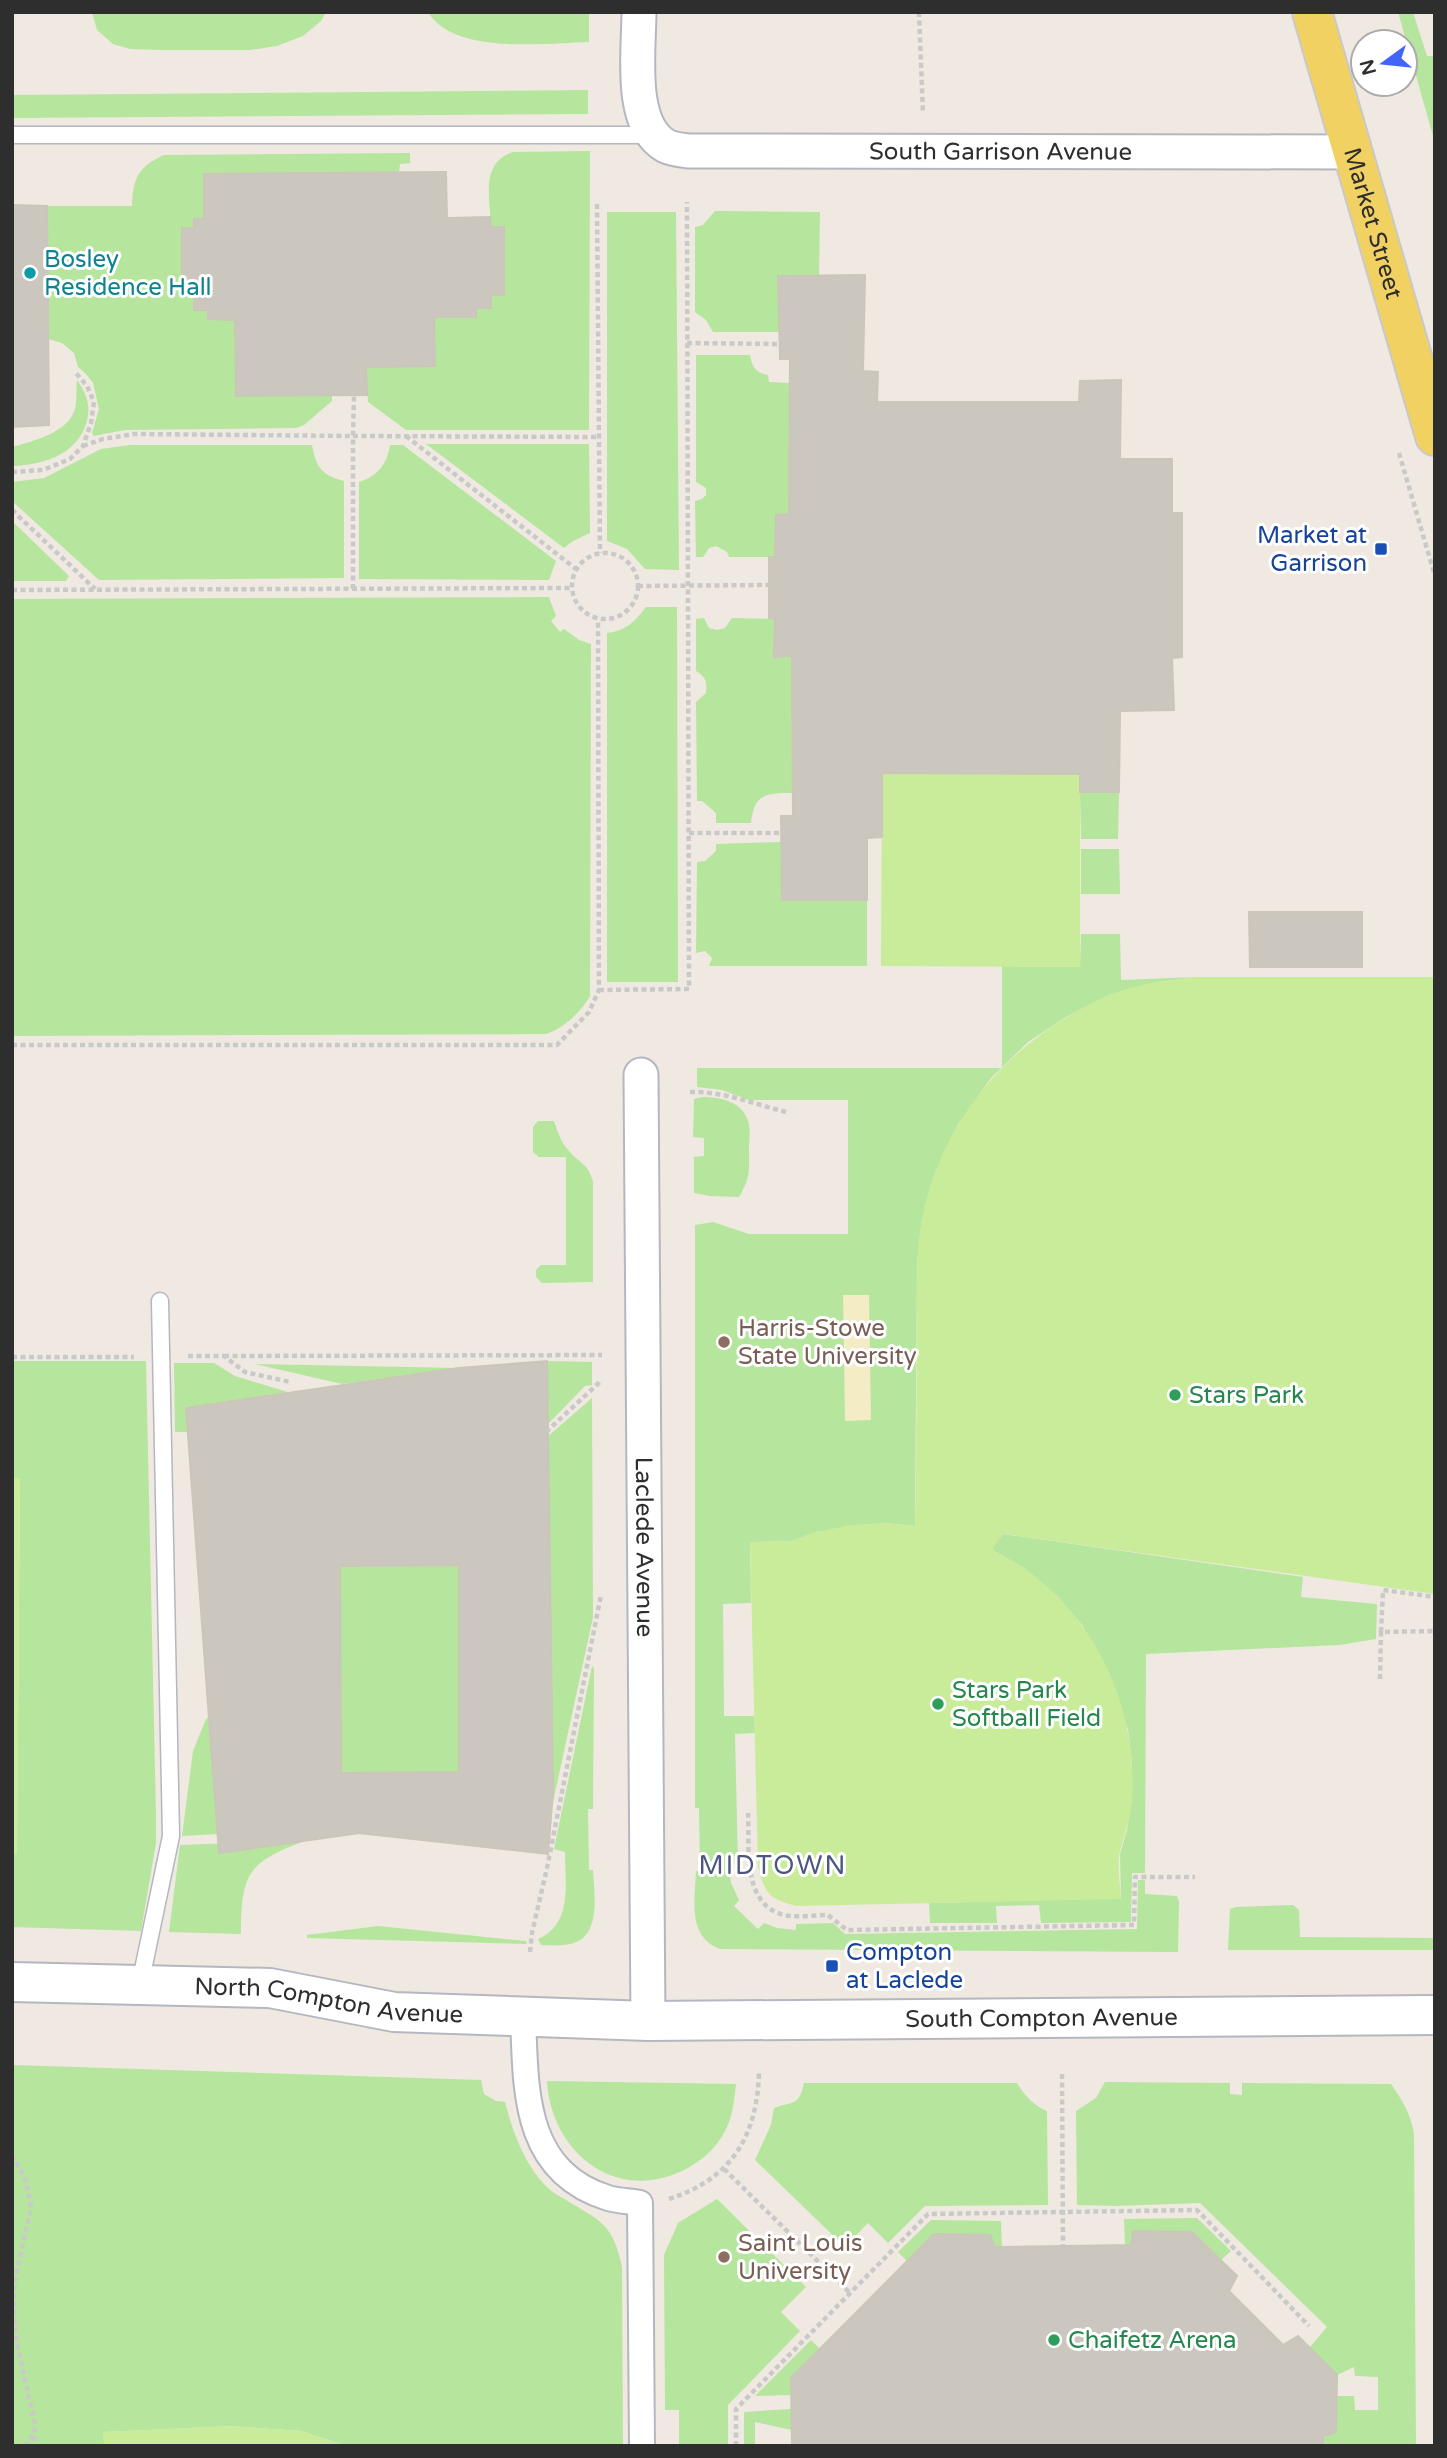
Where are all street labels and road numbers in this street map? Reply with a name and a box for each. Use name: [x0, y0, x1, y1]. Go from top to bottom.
street label: South Garrison Avenue: [869, 137, 1132, 167]
street label: Market Street: [1337, 144, 1409, 303]
street label: Laclede Avenue: [629, 1457, 659, 1637]
street label: North Compton Avenue: [194, 1972, 464, 2029]
street label: South Compton Avenue: [905, 2003, 1178, 2034]

